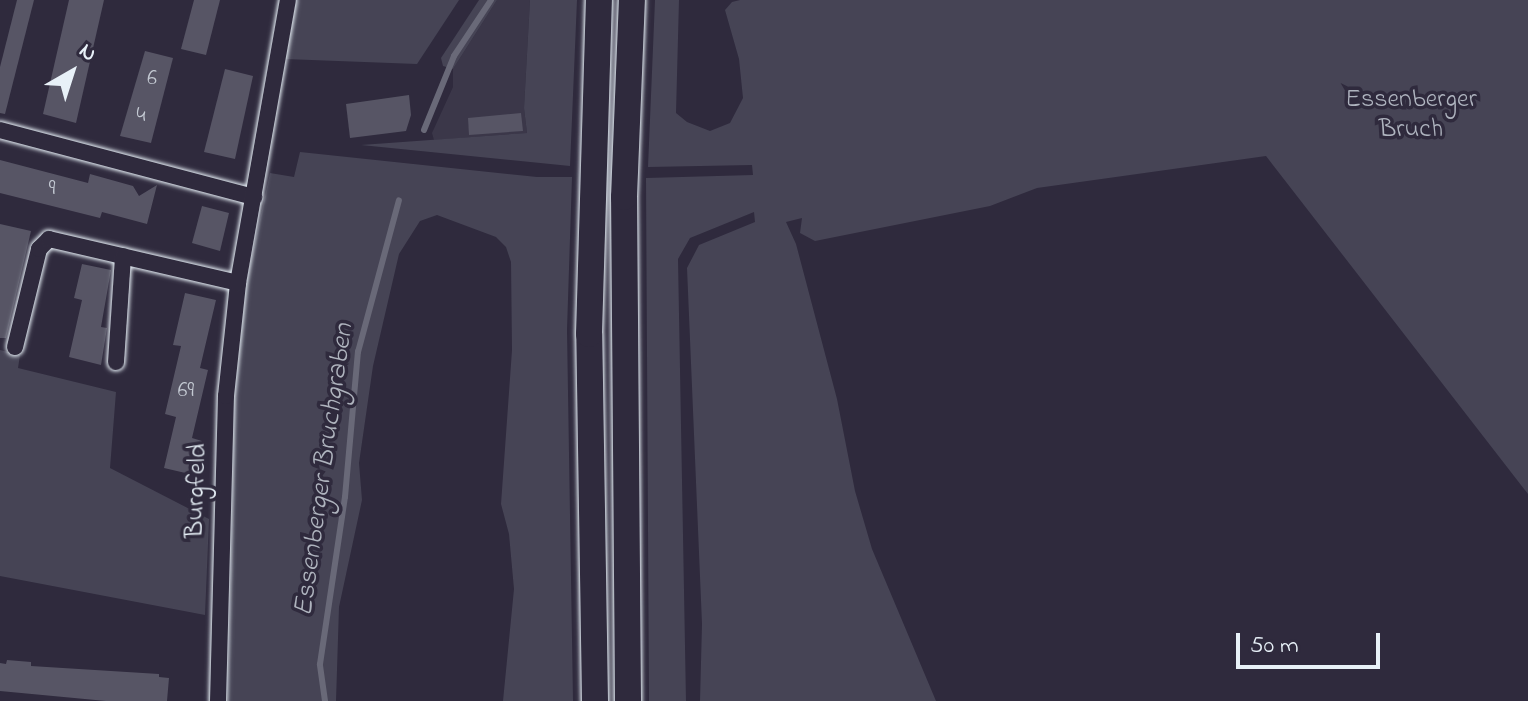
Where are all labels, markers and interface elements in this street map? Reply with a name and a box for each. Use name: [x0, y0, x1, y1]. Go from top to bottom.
north arrow: [32, 32, 112, 112]
text: N: [71, 36, 103, 70]
house number: 6: [147, 67, 157, 93]
park label: Essenberger Bruch: [1345, 85, 1477, 146]
house number: 4: [136, 104, 146, 130]
house number: 9: [49, 177, 55, 203]
water label: Essenberger Bruchgraben: [288, 321, 362, 619]
house number: 69: [178, 379, 194, 405]
street label: Burgfeld: [181, 443, 215, 539]
scale bar: [1240, 617, 1384, 667]
text: 50 m: [1250, 629, 1299, 664]

